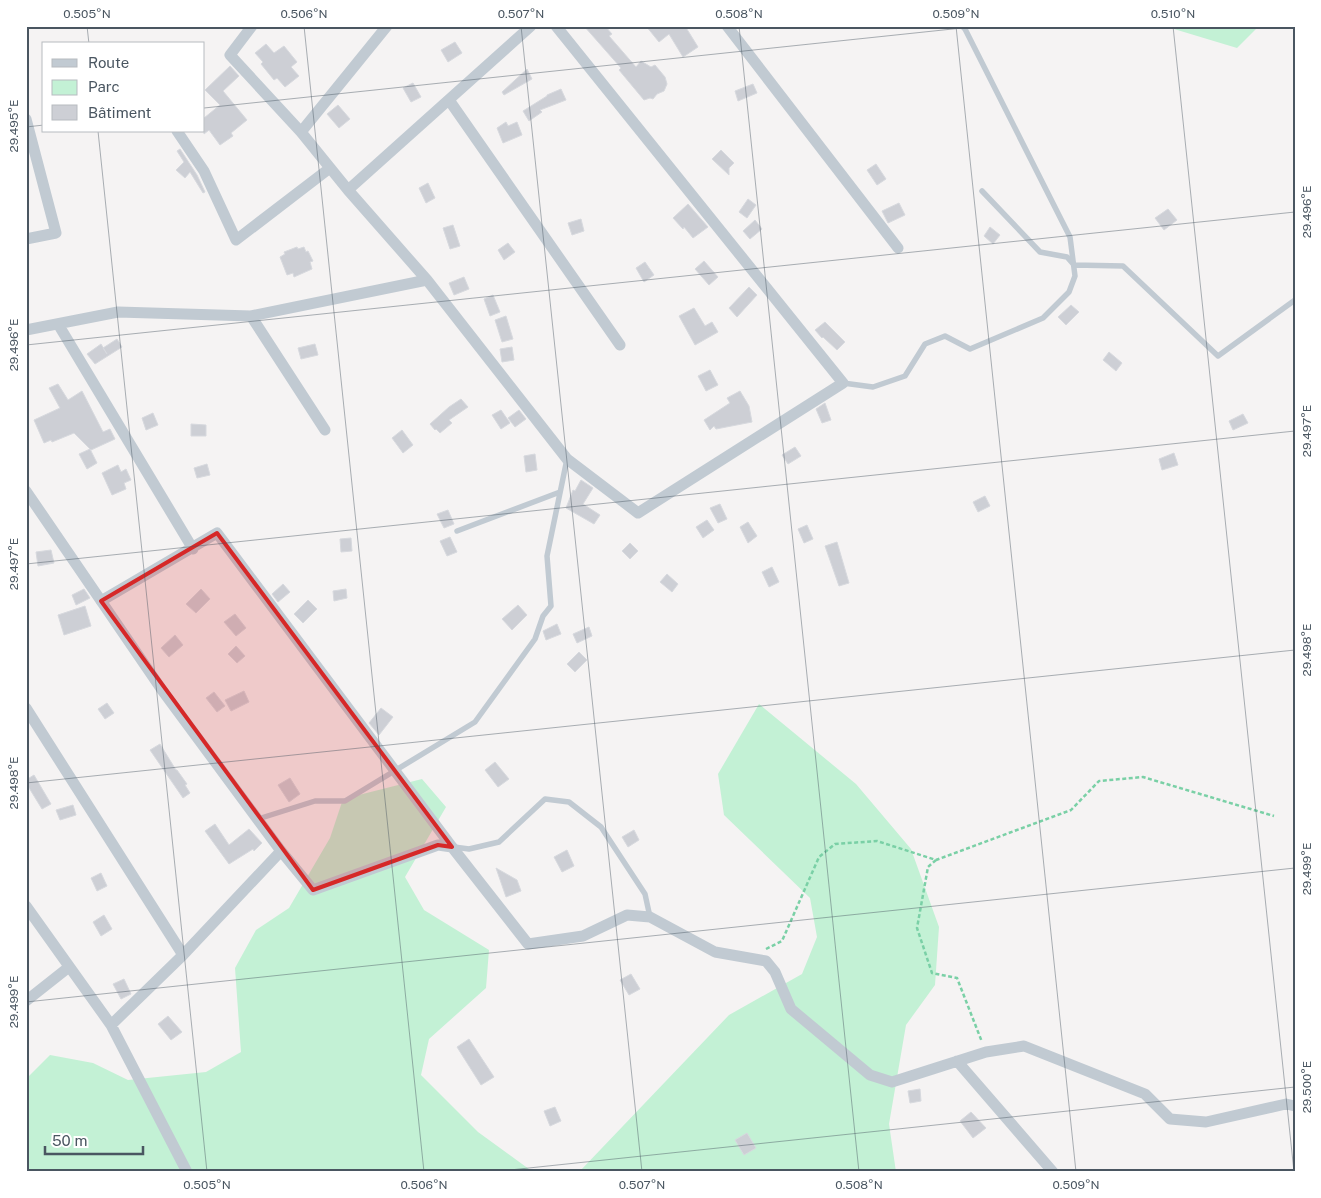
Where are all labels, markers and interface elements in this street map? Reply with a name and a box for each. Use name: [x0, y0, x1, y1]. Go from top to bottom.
text: 0.505°N: [63, 7, 111, 21]
text: 0.506°N: [280, 7, 328, 21]
text: 0.507°N: [498, 7, 544, 21]
text: 0.508°N: [715, 7, 763, 21]
text: 0.509°N: [932, 7, 980, 21]
text: 0.510°N: [1151, 7, 1195, 21]
legend: [42, 42, 205, 132]
text: Route: [88, 54, 129, 71]
text: Parc: [88, 78, 120, 95]
text: 29.495°E: [7, 100, 21, 153]
text: Bâtiment: [88, 104, 151, 121]
text: 29.496°E: [1300, 186, 1314, 238]
text: 29.496°E: [7, 319, 21, 371]
text: 29.497°E: [1300, 405, 1314, 457]
text: 29.497°E: [7, 538, 21, 590]
text: 29.498°E: [1300, 624, 1314, 677]
text: 29.498°E: [7, 757, 21, 810]
text: 29.499°E: [1300, 843, 1314, 895]
text: 29.499°E: [7, 976, 21, 1028]
text: 29.500°E: [1300, 1061, 1314, 1113]
scale bar: [45, 1123, 142, 1155]
text: 50 m: [52, 1132, 87, 1149]
text: 0.505°N: [183, 1178, 231, 1192]
text: 0.506°N: [400, 1178, 448, 1192]
text: 0.507°N: [619, 1178, 665, 1192]
text: 0.508°N: [835, 1178, 883, 1192]
text: 0.509°N: [1052, 1178, 1100, 1192]

